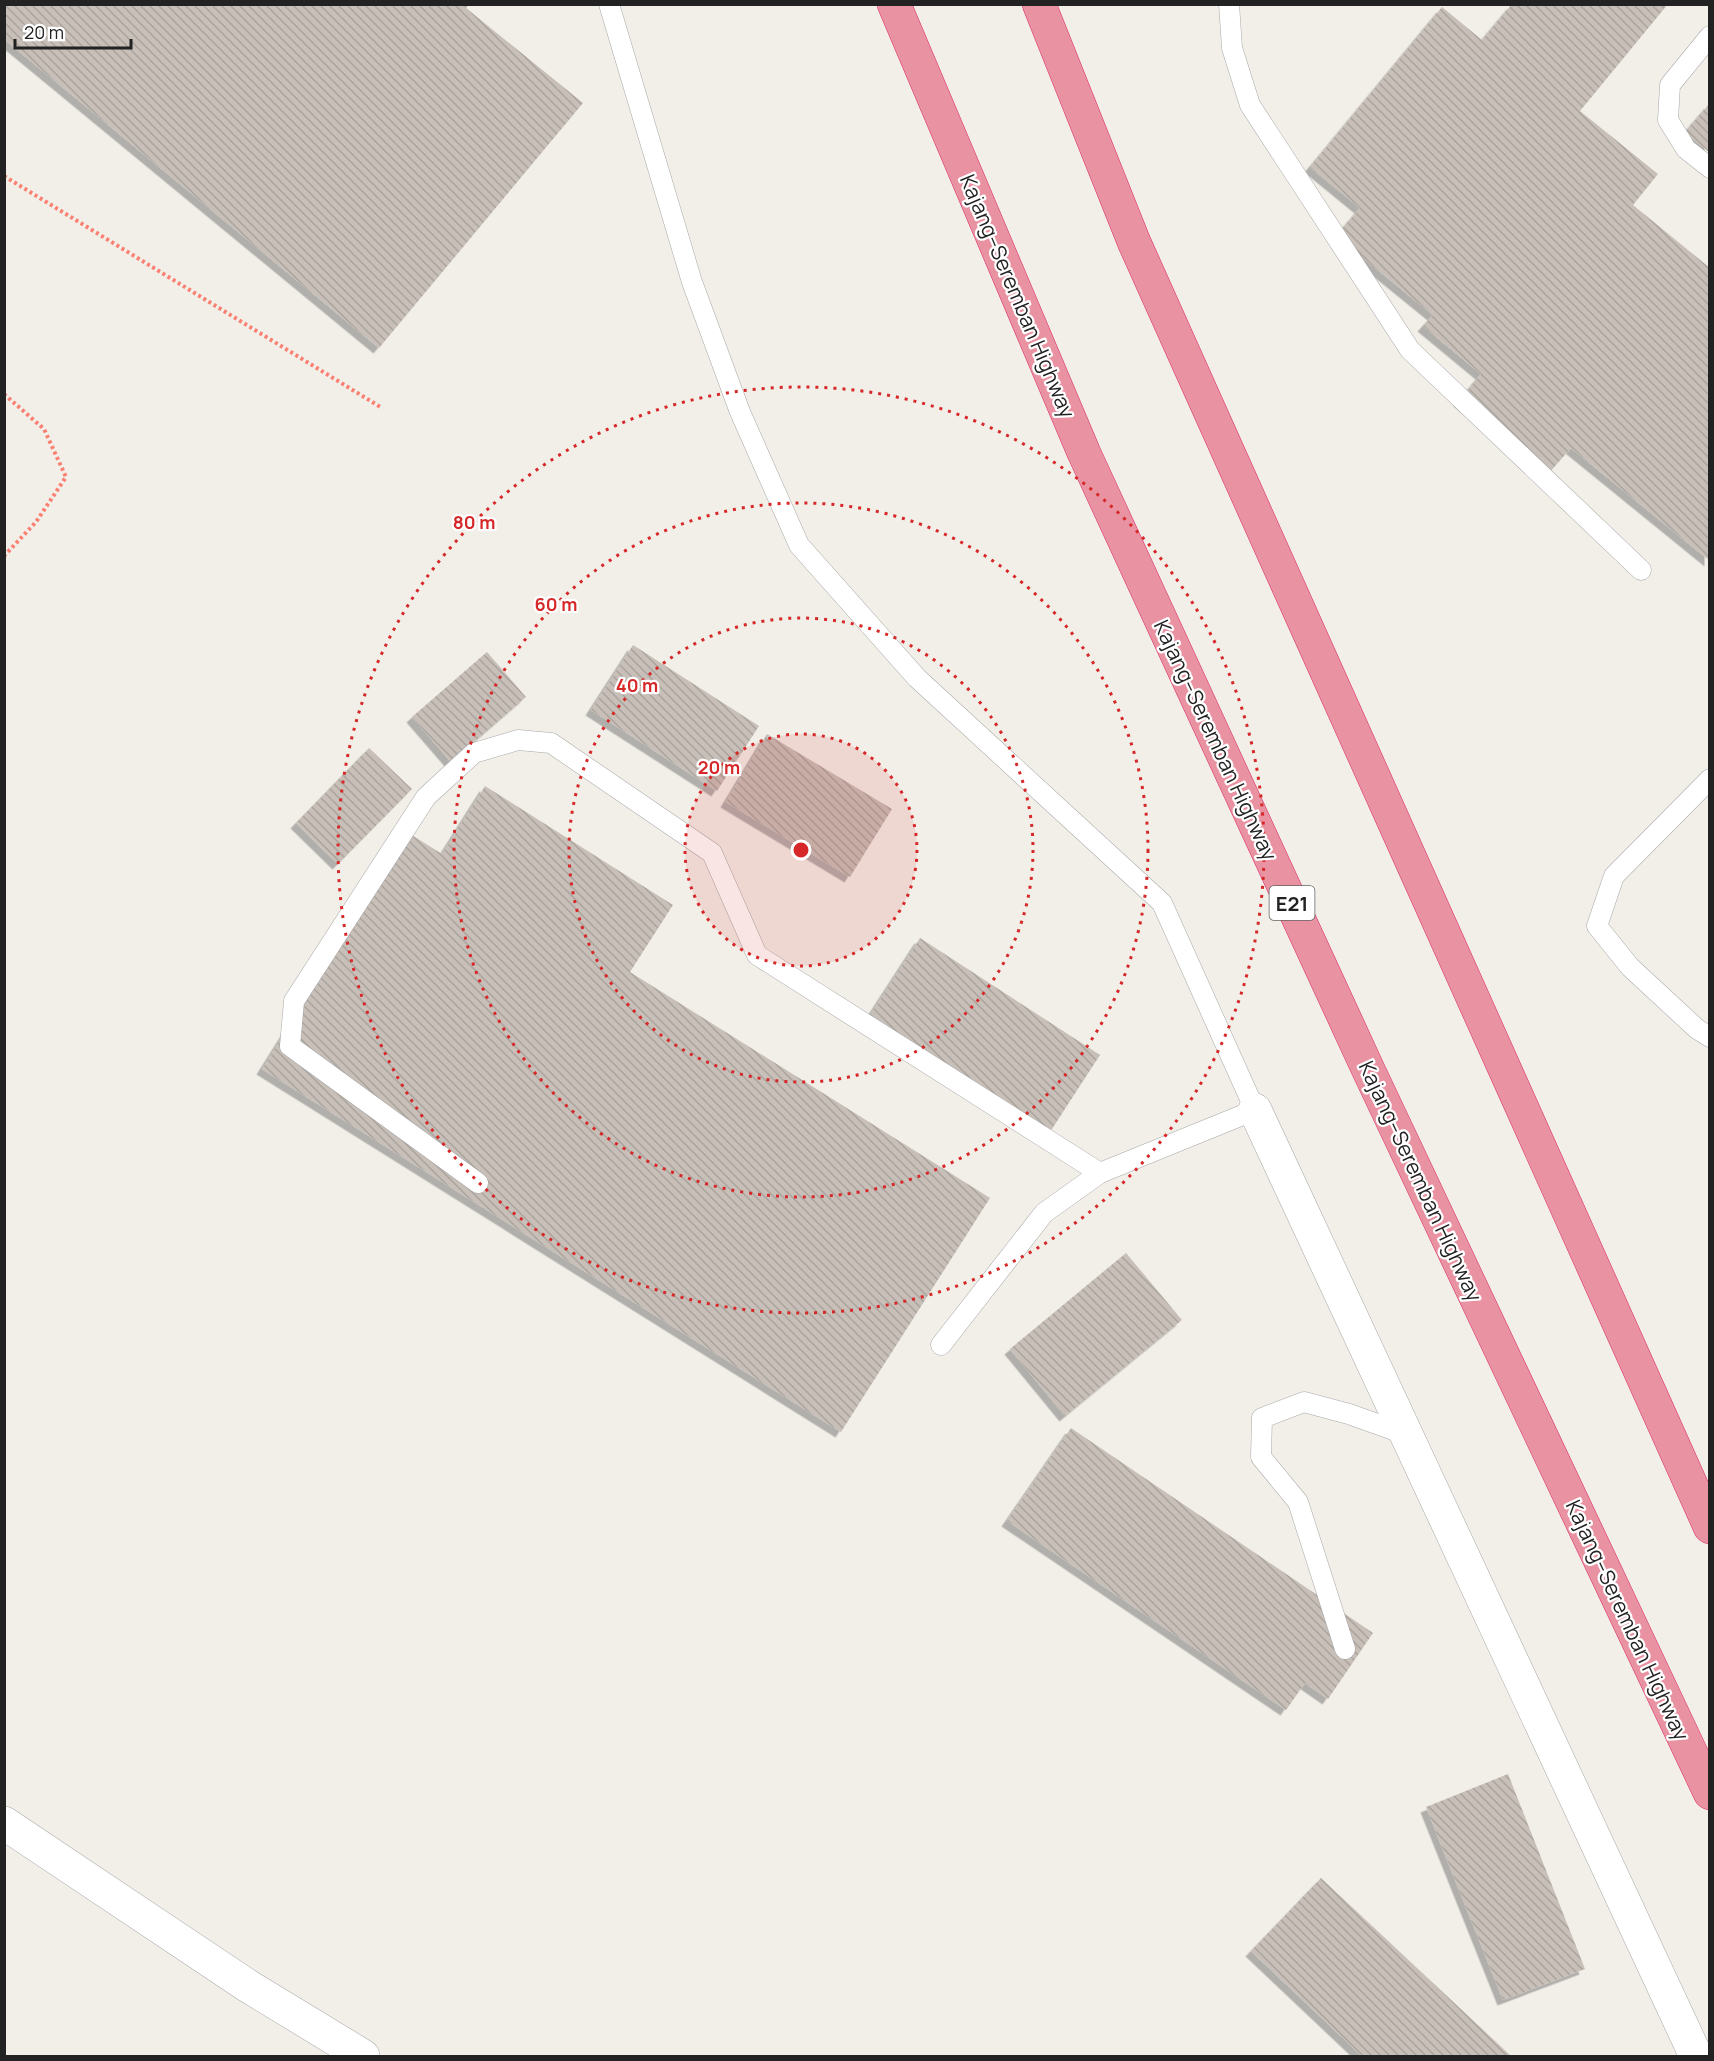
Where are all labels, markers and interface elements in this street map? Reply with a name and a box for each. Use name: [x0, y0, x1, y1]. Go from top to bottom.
scale bar: [15, 12, 130, 50]
text: 20 m: [24, 20, 64, 44]
street label: Kajang–Seremban Highway: [954, 170, 1082, 422]
text: 80 m: [453, 510, 495, 534]
text: 60 m: [535, 592, 577, 616]
street label: Kajang–Seremban Highway: [1148, 615, 1284, 865]
text: 40 m: [616, 673, 658, 697]
text: 20 m: [698, 755, 740, 779]
centre of rings: [791, 840, 811, 860]
road number: E21: [1270, 886, 1314, 920]
street label: Kajang–Seremban Highway: [1353, 1056, 1489, 1306]
street label: Kajang–Seremban Highway: [1560, 1495, 1696, 1745]

